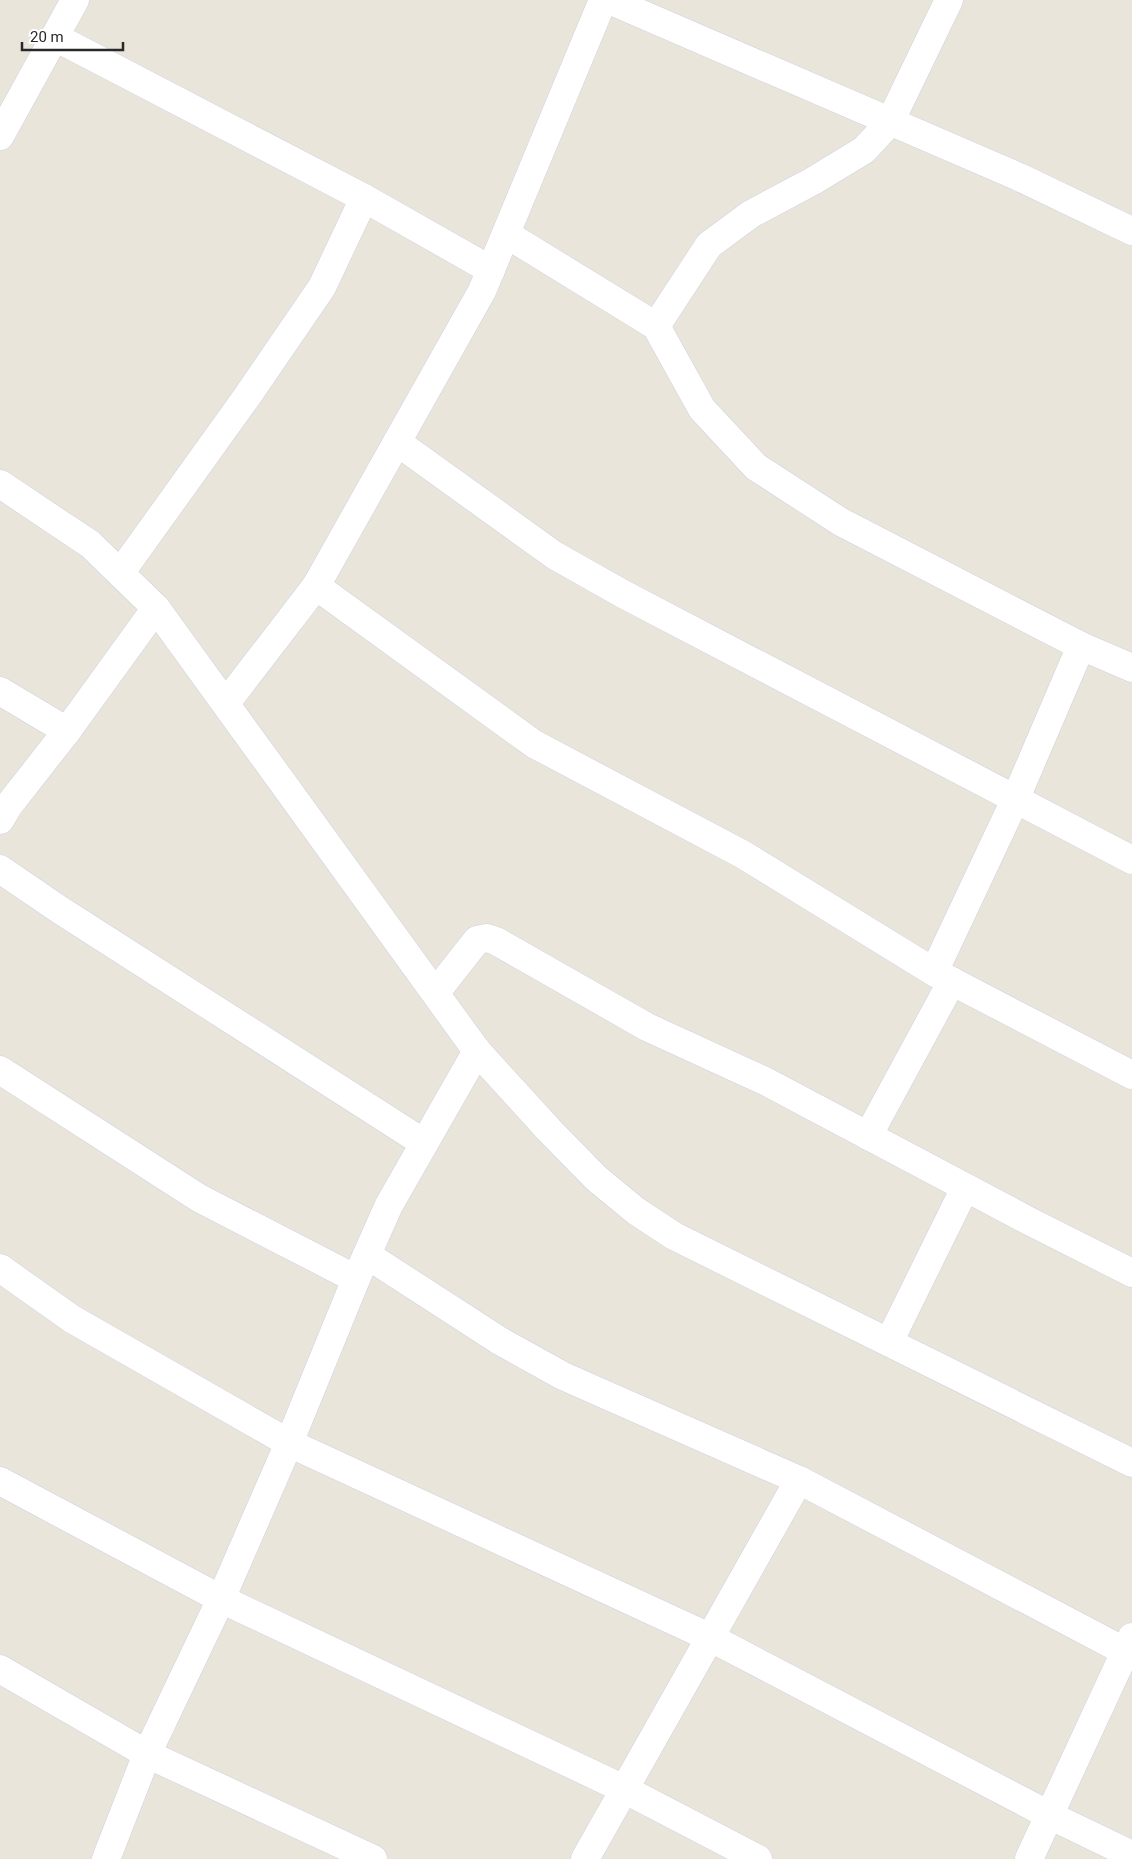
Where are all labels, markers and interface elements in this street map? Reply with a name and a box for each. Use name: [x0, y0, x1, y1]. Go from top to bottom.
scale bar: [22, 20, 124, 52]
text: 20 m: [30, 28, 64, 46]

